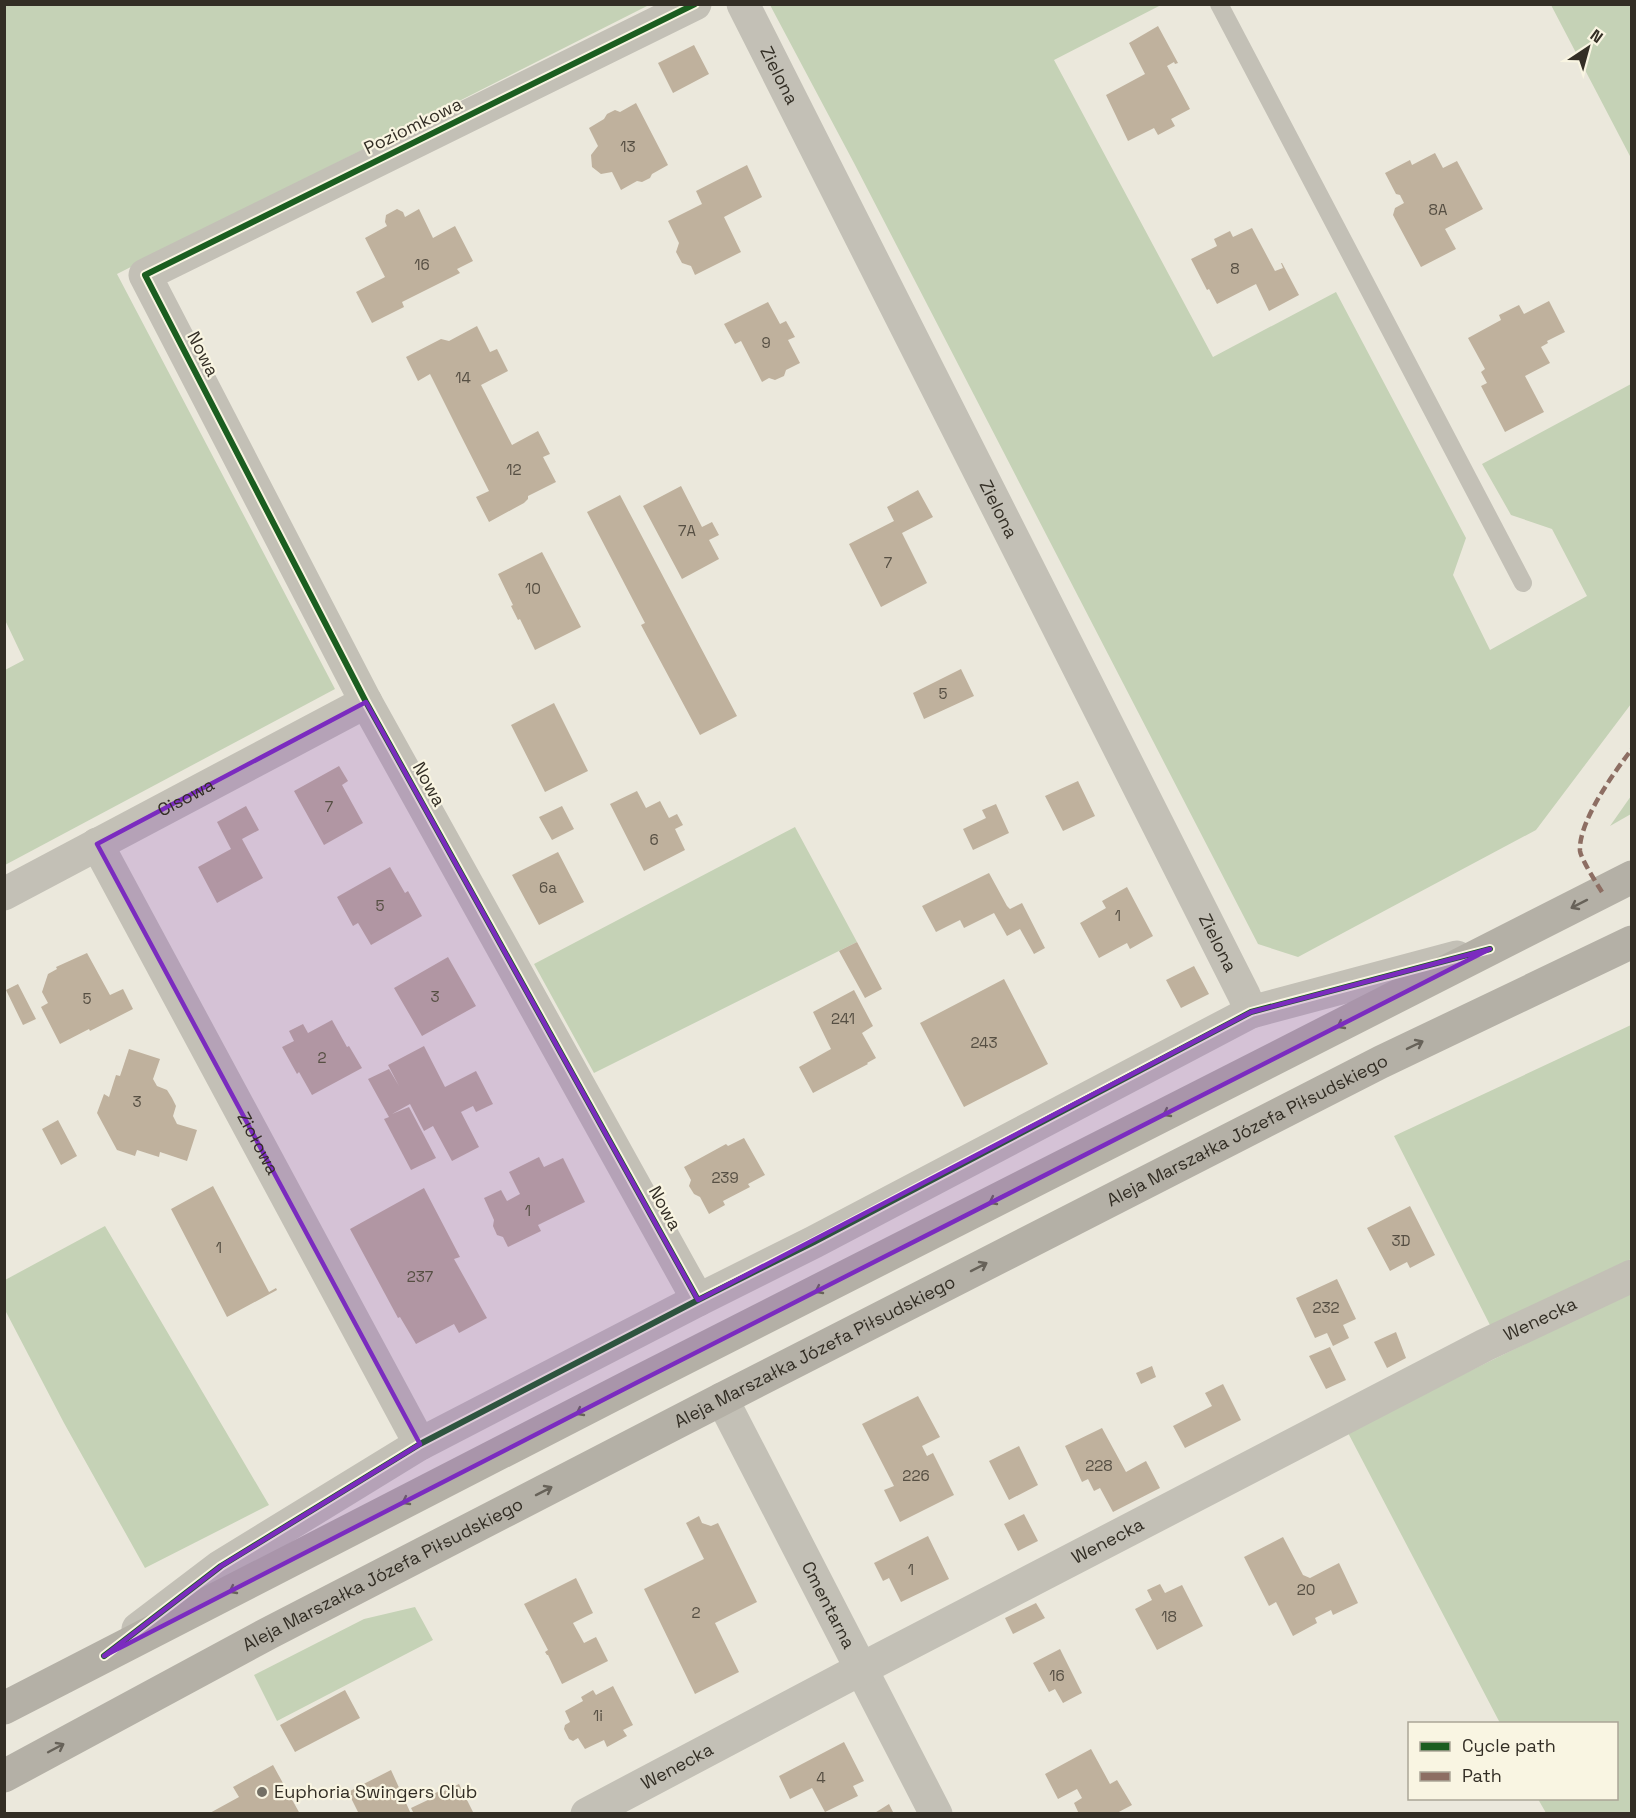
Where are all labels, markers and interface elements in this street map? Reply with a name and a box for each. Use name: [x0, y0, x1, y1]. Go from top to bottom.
north arrow: [1558, 18, 1618, 78]
text: N: [1586, 25, 1607, 48]
street label: Zielona: [755, 42, 804, 108]
street label: Poziomkowa: [360, 92, 466, 159]
house number: 13: [620, 137, 636, 156]
house number: 8A: [1429, 200, 1448, 219]
house number: 16: [414, 255, 430, 274]
house number: 8: [1230, 259, 1240, 278]
street label: Nowa: [182, 327, 224, 380]
house number: 9: [761, 333, 771, 352]
house number: 14: [455, 368, 471, 387]
house number: 12: [506, 460, 522, 479]
street label: Zielona: [974, 476, 1023, 542]
house number: 7A: [678, 521, 696, 540]
house number: 7: [884, 553, 892, 572]
house number: 10: [525, 579, 541, 598]
house number: 5: [939, 684, 948, 703]
street label: Nowa: [408, 757, 451, 810]
street label: Cisowa: [153, 773, 218, 822]
house number: 7: [325, 797, 333, 816]
house number: 6: [649, 830, 659, 849]
house number: 6a: [539, 878, 557, 897]
house number: 5: [376, 896, 385, 915]
one-way arrow: [1571, 898, 1589, 910]
house number: 1: [1115, 906, 1121, 925]
street label: Zielona: [1194, 910, 1242, 976]
house number: 3: [430, 987, 440, 1006]
house number: 5: [83, 989, 92, 1008]
house number: 241: [831, 1009, 855, 1028]
one-way arrow: [1336, 1017, 1354, 1029]
house number: 243: [970, 1033, 998, 1052]
one-way arrow: [1405, 1039, 1423, 1051]
house number: 2: [317, 1048, 327, 1067]
street label: Aleja Marszałka Józefa Piłsudskiego: [1103, 1048, 1391, 1211]
house number: 3: [132, 1092, 142, 1111]
one-way arrow: [1162, 1106, 1180, 1117]
street label: Ziołowa: [232, 1108, 285, 1179]
house number: 239: [711, 1168, 739, 1187]
street label: Nowa: [644, 1181, 687, 1234]
one-way arrow: [988, 1194, 1006, 1206]
house number: 1: [525, 1201, 531, 1220]
house number: 3D: [1391, 1231, 1411, 1250]
house number: 1: [216, 1238, 222, 1257]
one-way arrow: [970, 1261, 988, 1273]
house number: 237: [407, 1267, 433, 1286]
street label: Aleja Marszałka Józefa Piłsudskiego: [670, 1270, 959, 1433]
one-way arrow: [815, 1282, 833, 1294]
street label: Wenecka: [1500, 1292, 1580, 1346]
house number: 232: [1312, 1298, 1340, 1317]
one-way arrow: [575, 1404, 593, 1416]
house number: 228: [1085, 1456, 1113, 1475]
house number: 226: [902, 1466, 930, 1485]
one-way arrow: [535, 1485, 553, 1496]
street label: Aleja Marszałka Józefa Piłsudskiego: [238, 1492, 527, 1656]
one-way arrow: [402, 1493, 420, 1505]
street label: Wenecka: [1067, 1512, 1148, 1569]
street label: Cmentarna: [797, 1557, 861, 1653]
house number: 1: [908, 1560, 914, 1579]
house number: 20: [1297, 1580, 1315, 1599]
one-way arrow: [228, 1582, 246, 1594]
house number: 2: [691, 1603, 701, 1622]
house number: 18: [1161, 1607, 1177, 1626]
house number: 16: [1049, 1666, 1065, 1685]
house number: 1i: [593, 1706, 603, 1725]
legend: [1408, 1722, 1618, 1800]
text: Cycle path: [1462, 1734, 1556, 1757]
street label: Wenecka: [637, 1737, 717, 1794]
one-way arrow: [47, 1742, 64, 1754]
text: Path: [1462, 1764, 1502, 1787]
house number: 4: [816, 1768, 826, 1787]
place label: Euphoria Swingers Club: [274, 1780, 477, 1803]
marker: Euphoria Swingers Club: [255, 1785, 269, 1799]

